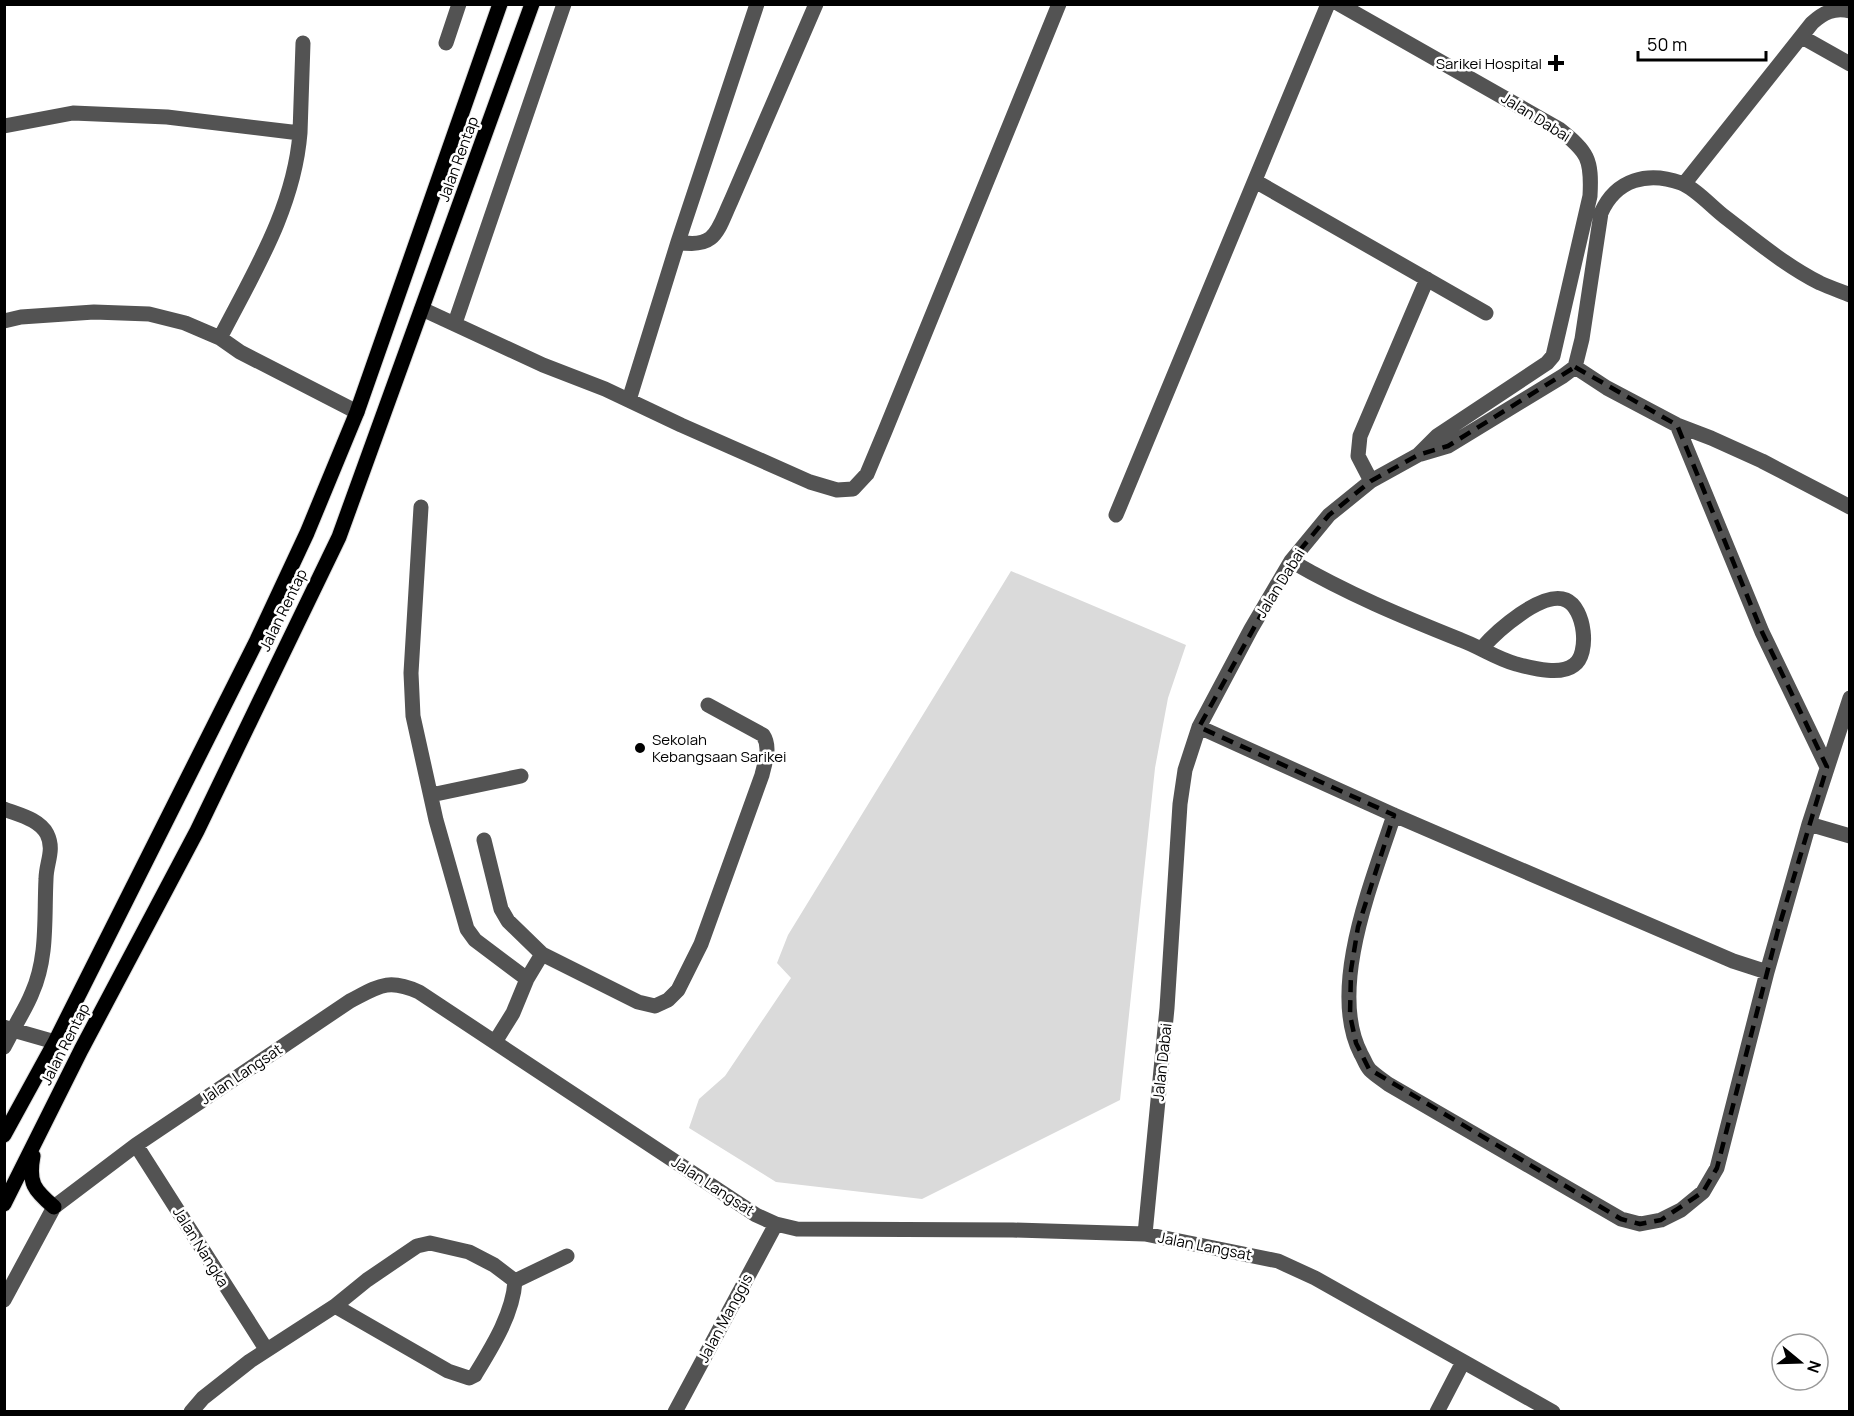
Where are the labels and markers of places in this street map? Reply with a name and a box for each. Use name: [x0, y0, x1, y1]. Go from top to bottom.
place label: Sarikei Hospital: [1436, 53, 1542, 74]
marker: Sarikei Hospital: [1547, 54, 1565, 72]
place label: Sekolah Kebangsaan Sarikei: [652, 729, 787, 767]
marker: Sekolah Kebangsaan Sarikei: [633, 741, 647, 755]

